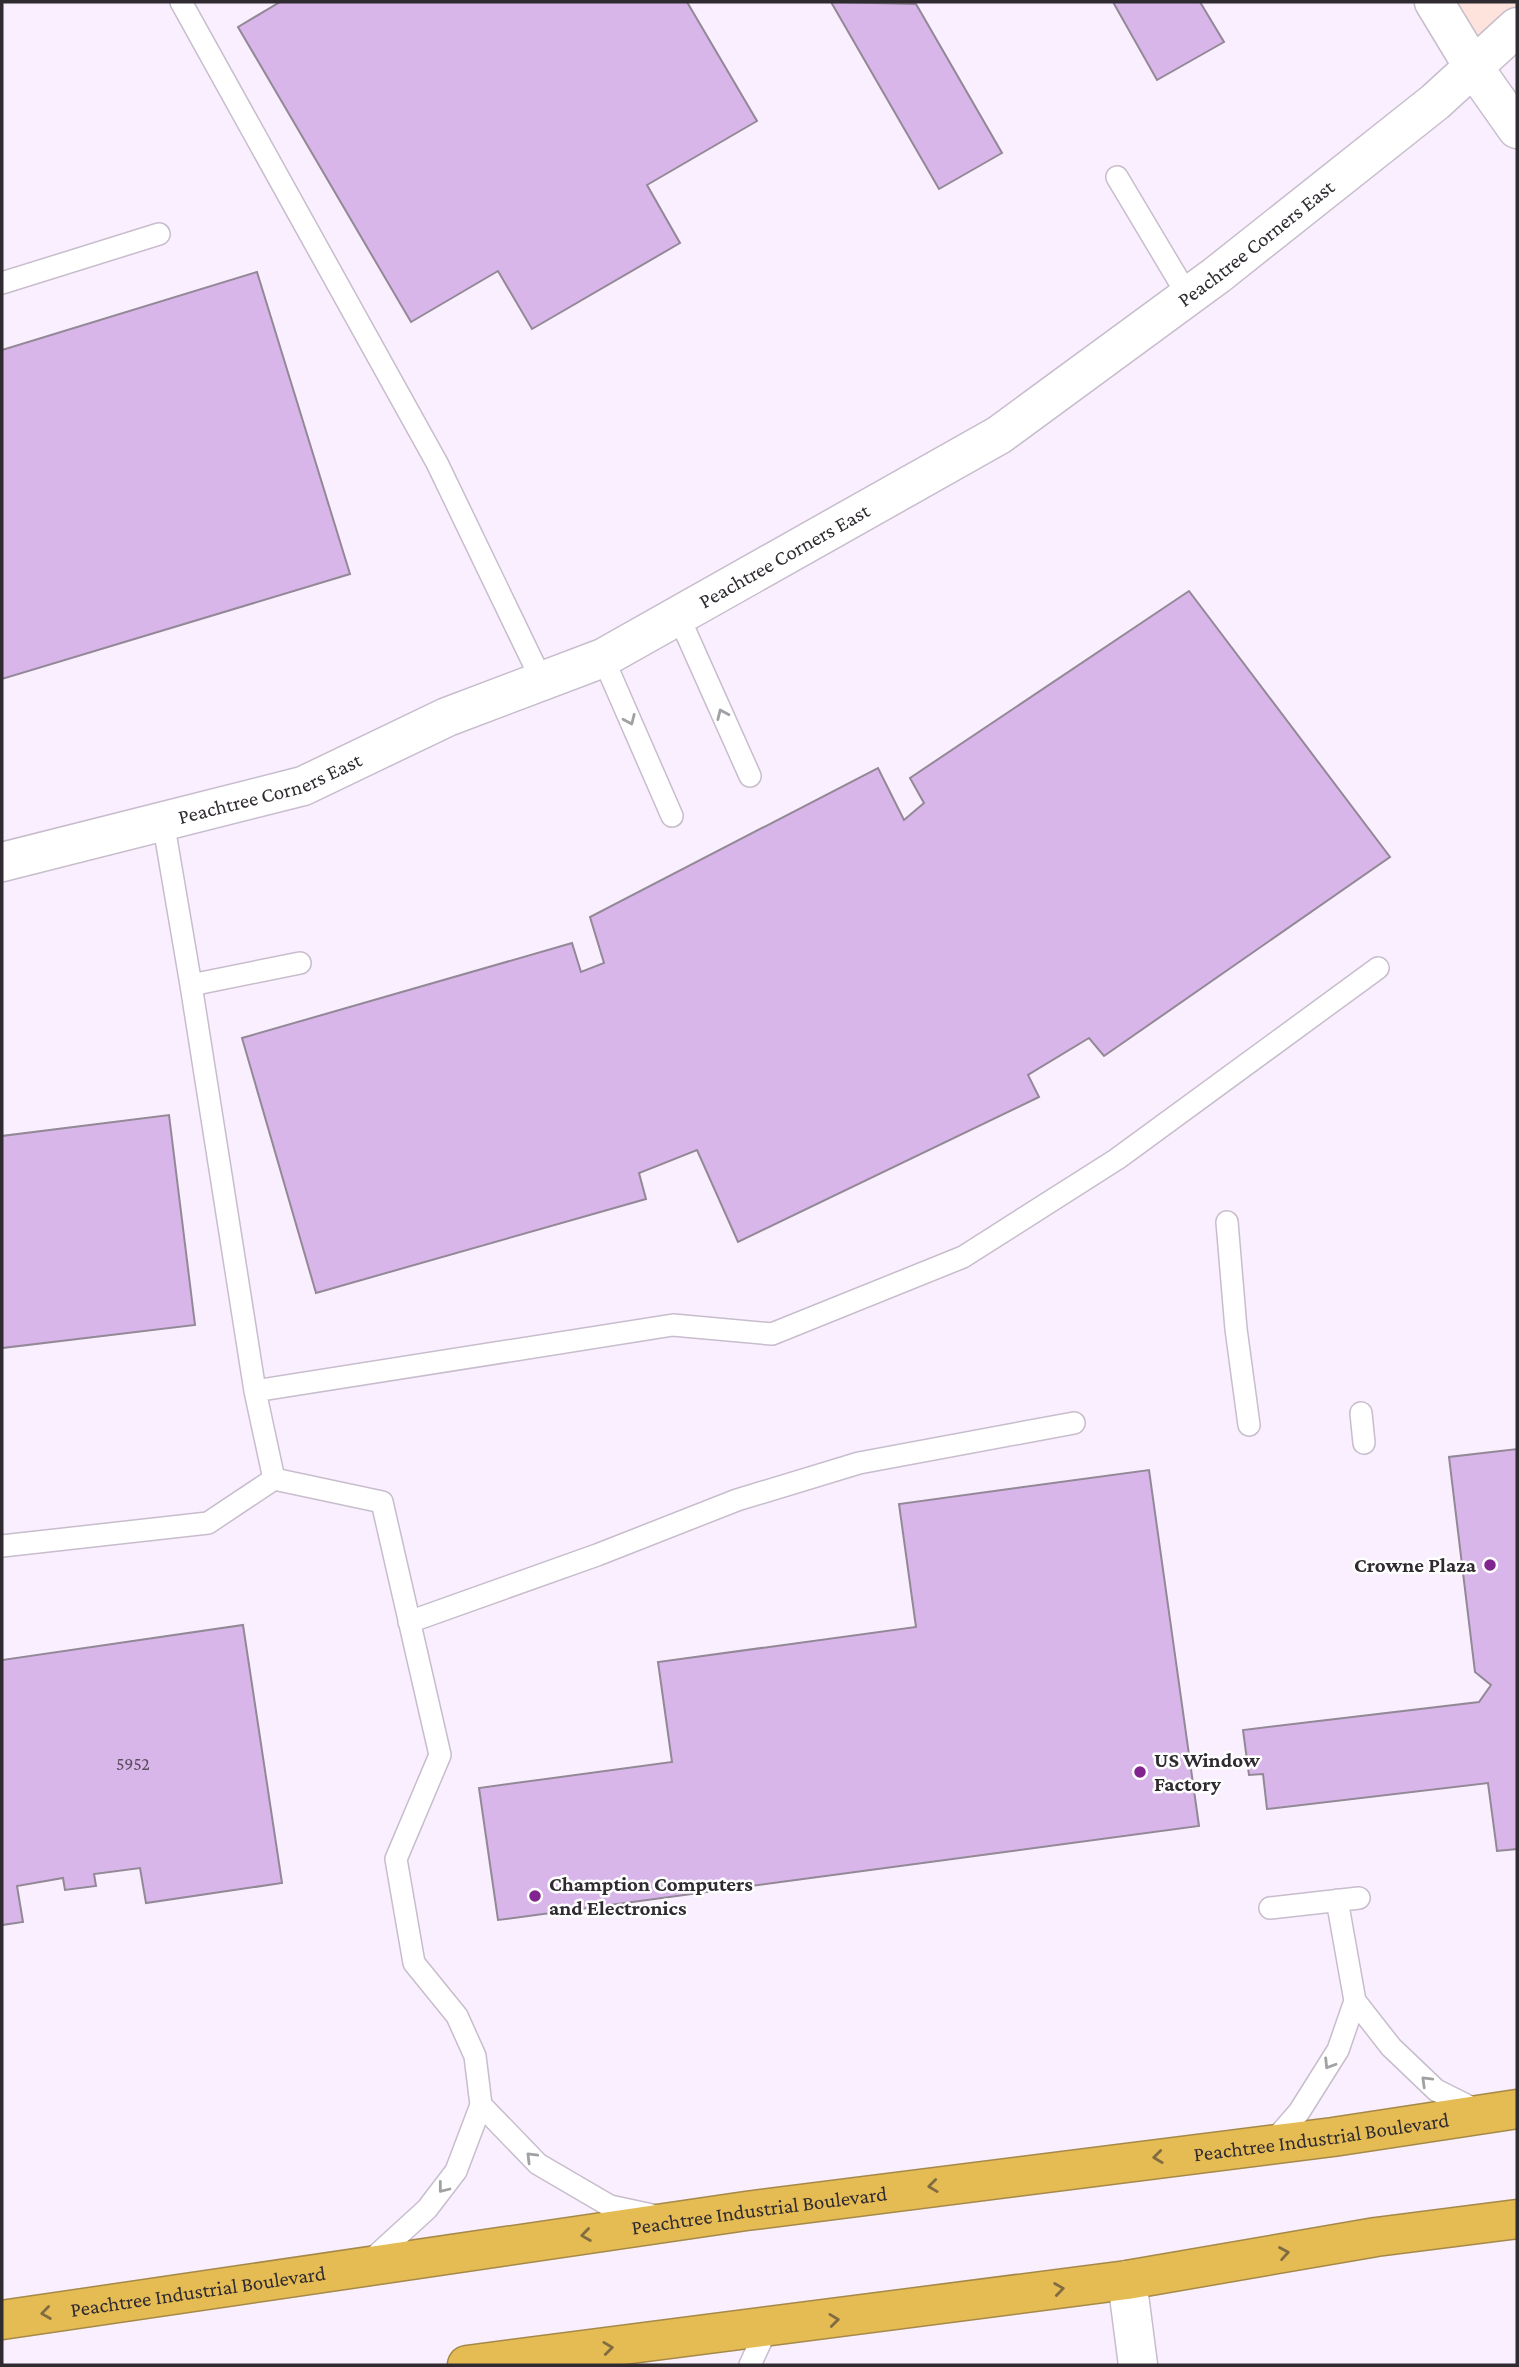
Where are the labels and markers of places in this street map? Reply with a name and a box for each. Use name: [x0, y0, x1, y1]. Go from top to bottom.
place label: Crowne Plaza: [1354, 1553, 1477, 1577]
marker: Crowne Plaza: [1482, 1557, 1498, 1573]
place label: US Window Factory: [1154, 1748, 1260, 1796]
marker: US Window Factory: [1132, 1764, 1148, 1780]
place label: Chamption Computers and Electronics: [549, 1872, 753, 1920]
marker: Chamption Computers and Electronics: [527, 1888, 543, 1904]

